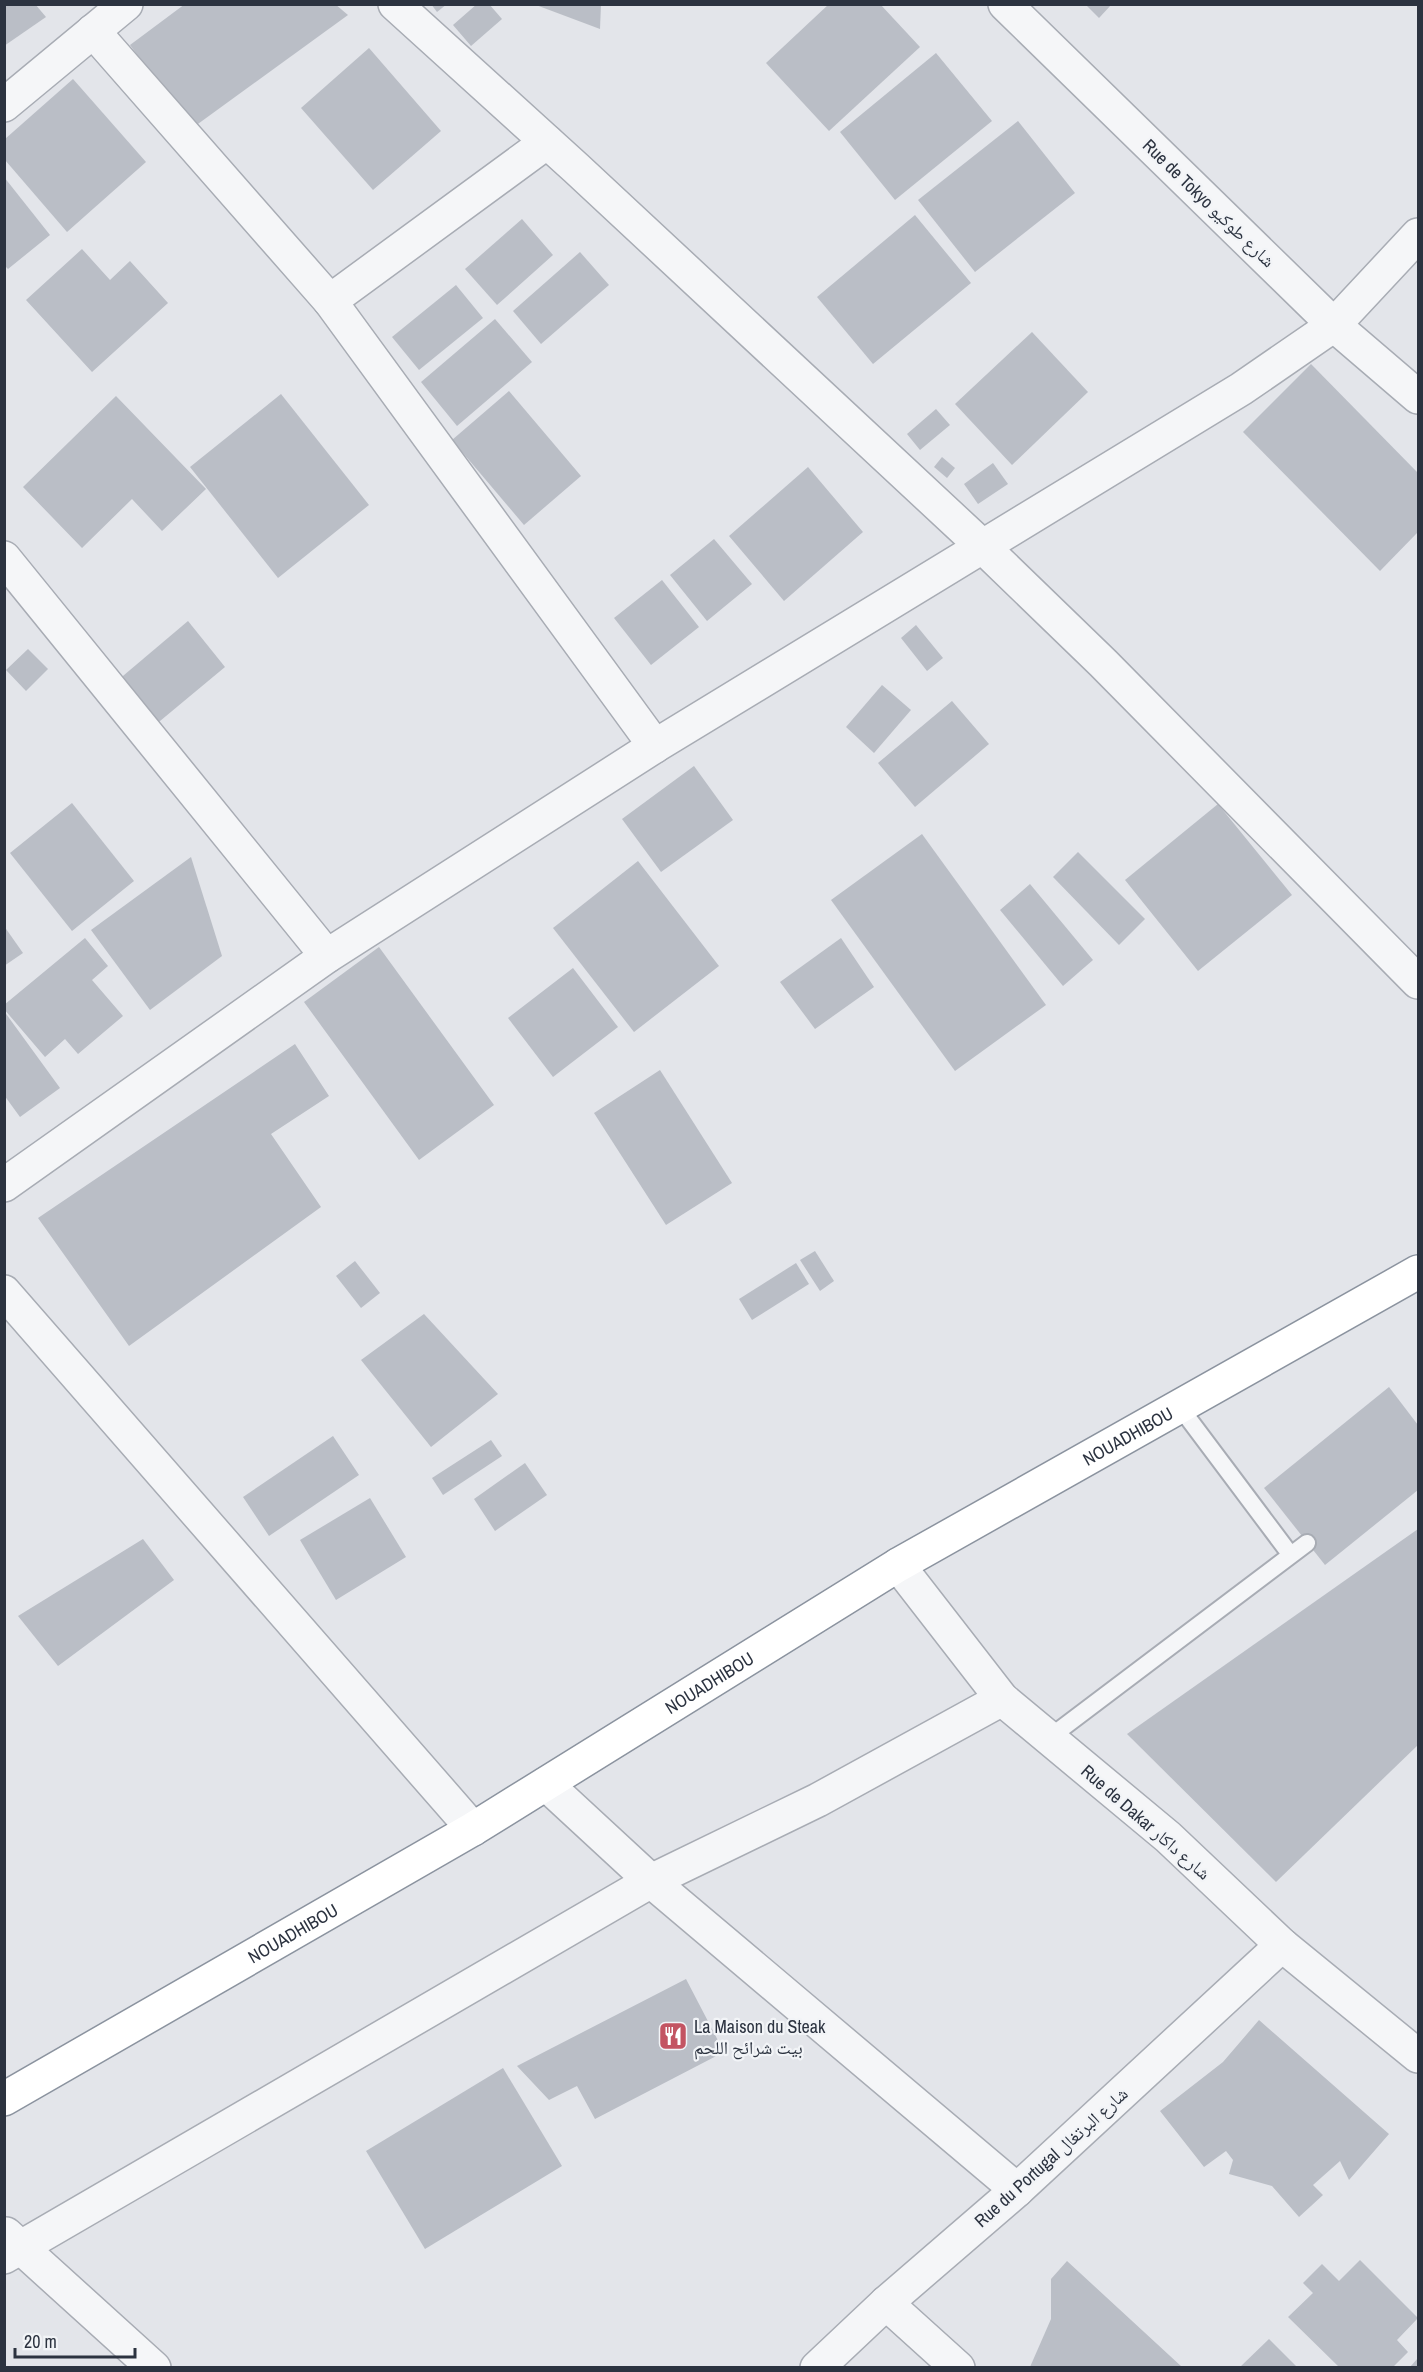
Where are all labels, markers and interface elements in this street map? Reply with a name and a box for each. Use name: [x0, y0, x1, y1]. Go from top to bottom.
street label: Rue de Tokyo شارع طوكيو: [1137, 133, 1281, 273]
street label: NOUADHIBOU: [1078, 1400, 1177, 1471]
street label: NOUADHIBOU: [660, 1645, 758, 1719]
street label: Rue de Dakar شارع داكار: [1076, 1759, 1216, 1885]
street label: NOUADHIBOU: [243, 1897, 342, 1969]
place label: La Maison du Steak بيت شرائح اللحم: [694, 2014, 826, 2060]
restaurant icon: La Maison du Steak بيت شرائح اللحم: [657, 2020, 689, 2052]
street label: Rue du Portugal شارع البرتغال: [969, 2081, 1133, 2233]
scale bar: [15, 2321, 135, 2359]
text: 20 m: [24, 2329, 57, 2354]

